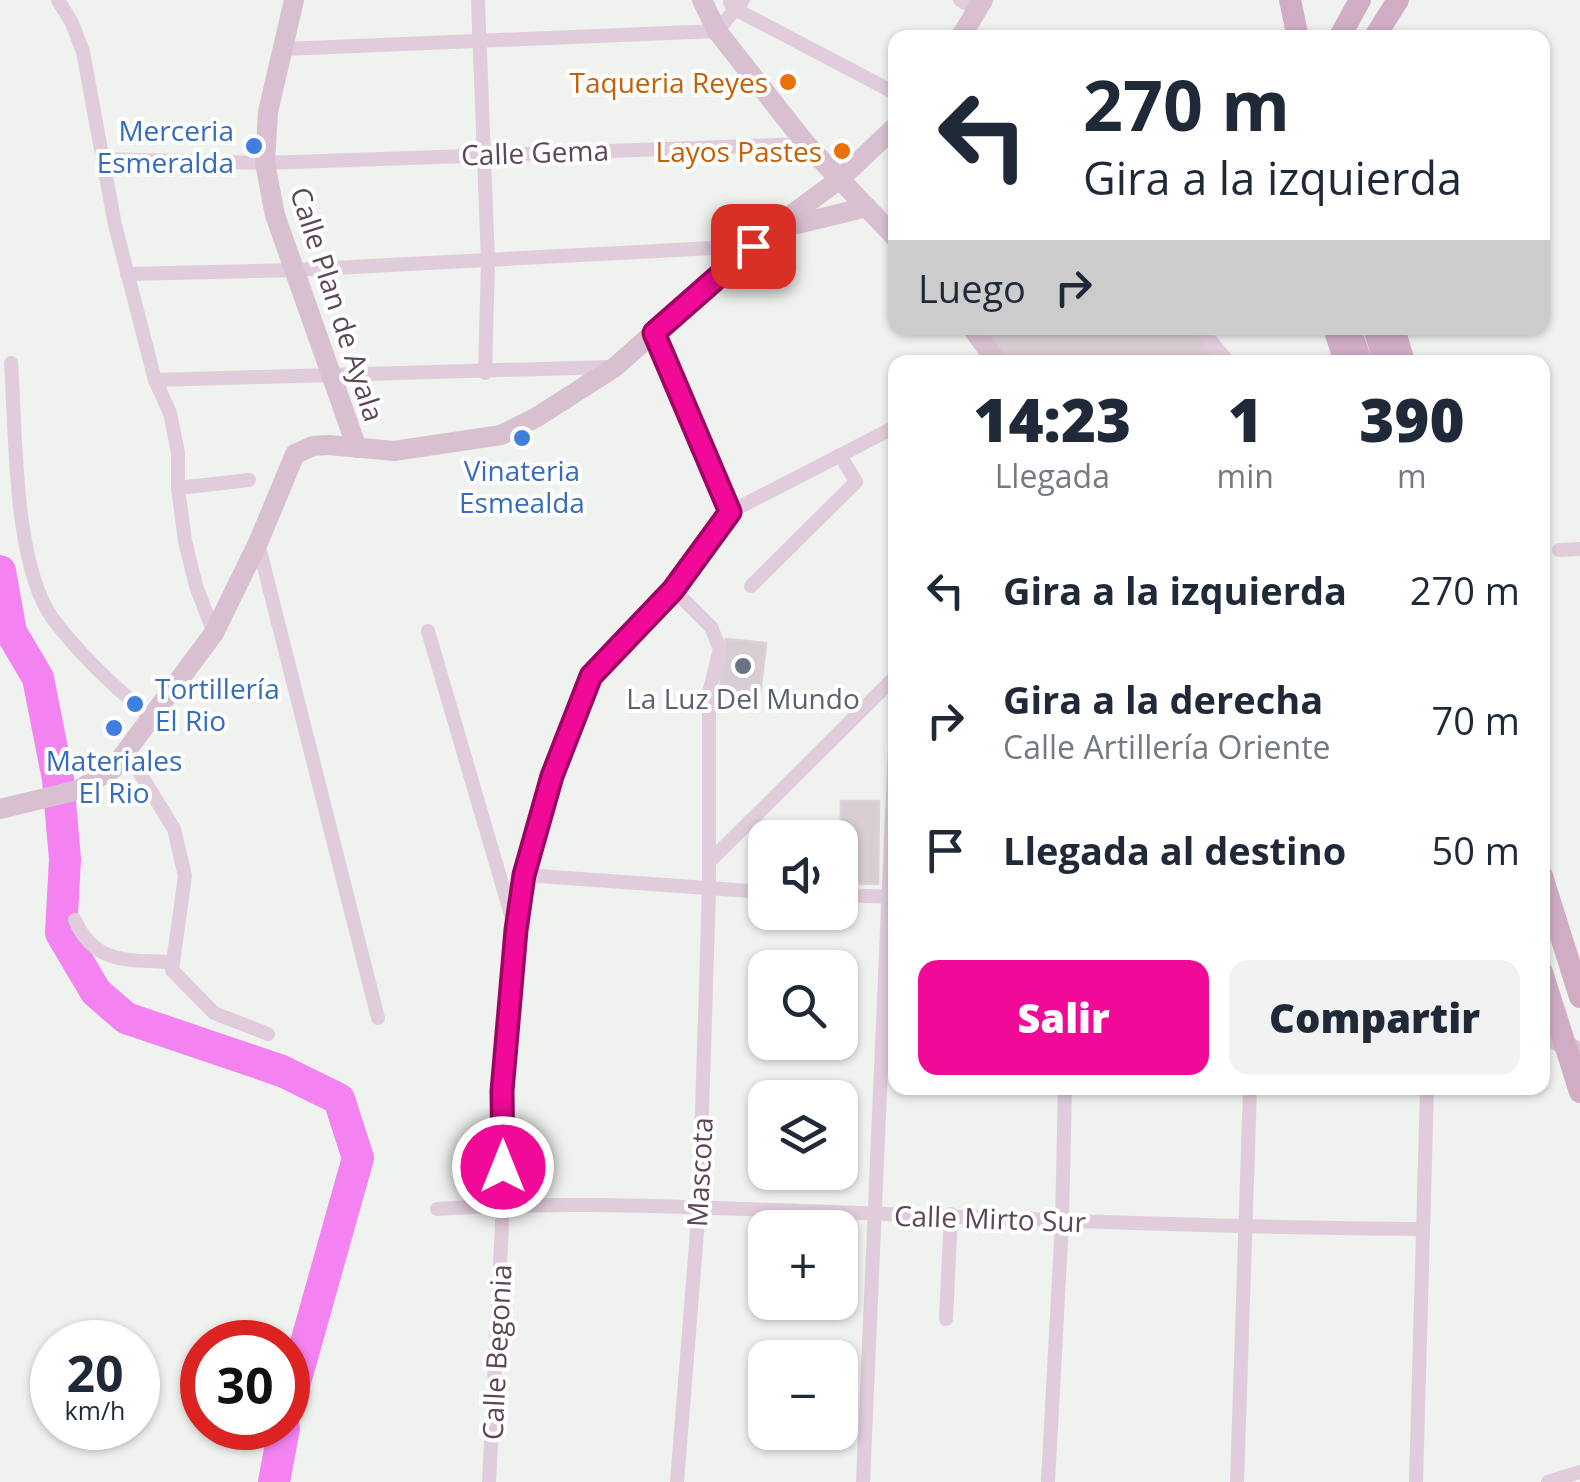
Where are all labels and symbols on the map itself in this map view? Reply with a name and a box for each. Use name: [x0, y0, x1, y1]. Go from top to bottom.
place label: Taqueria Reyes: [570, 63, 768, 101]
marker: Taqueria Reyes: [777, 71, 799, 93]
place label: Merceria Esmeralda: [97, 111, 234, 181]
street label: Calle Gema: [460, 130, 610, 174]
place label: Layos Pastes: [656, 132, 822, 170]
marker: Merceria Esmeralda: [243, 135, 265, 157]
marker: Layos Pastes: [831, 140, 853, 162]
street label: Calle Plan de Ayala: [282, 182, 394, 426]
pin: [711, 204, 796, 289]
marker: Vinateria Esmealda: [511, 427, 533, 449]
place label: Vinateria Esmealda: [459, 451, 585, 521]
marker: La Luz Del Mundo: [732, 655, 754, 677]
place label: Tortillería El Rio: [155, 669, 280, 739]
place label: La Luz Del Mundo: [626, 679, 860, 717]
marker: Tortillería El Rio: [124, 693, 146, 715]
marker: Materiales El Rio: [103, 717, 125, 739]
place label: Materiales El Rio: [46, 741, 182, 811]
position arrow: [451, 1115, 555, 1219]
street label: Mascota: [677, 1116, 721, 1228]
street label: Calle Mirto Sur: [893, 1196, 1087, 1240]
street label: Calle Begonia: [472, 1263, 520, 1441]
speed limit sign: 30: [180, 1320, 310, 1450]

